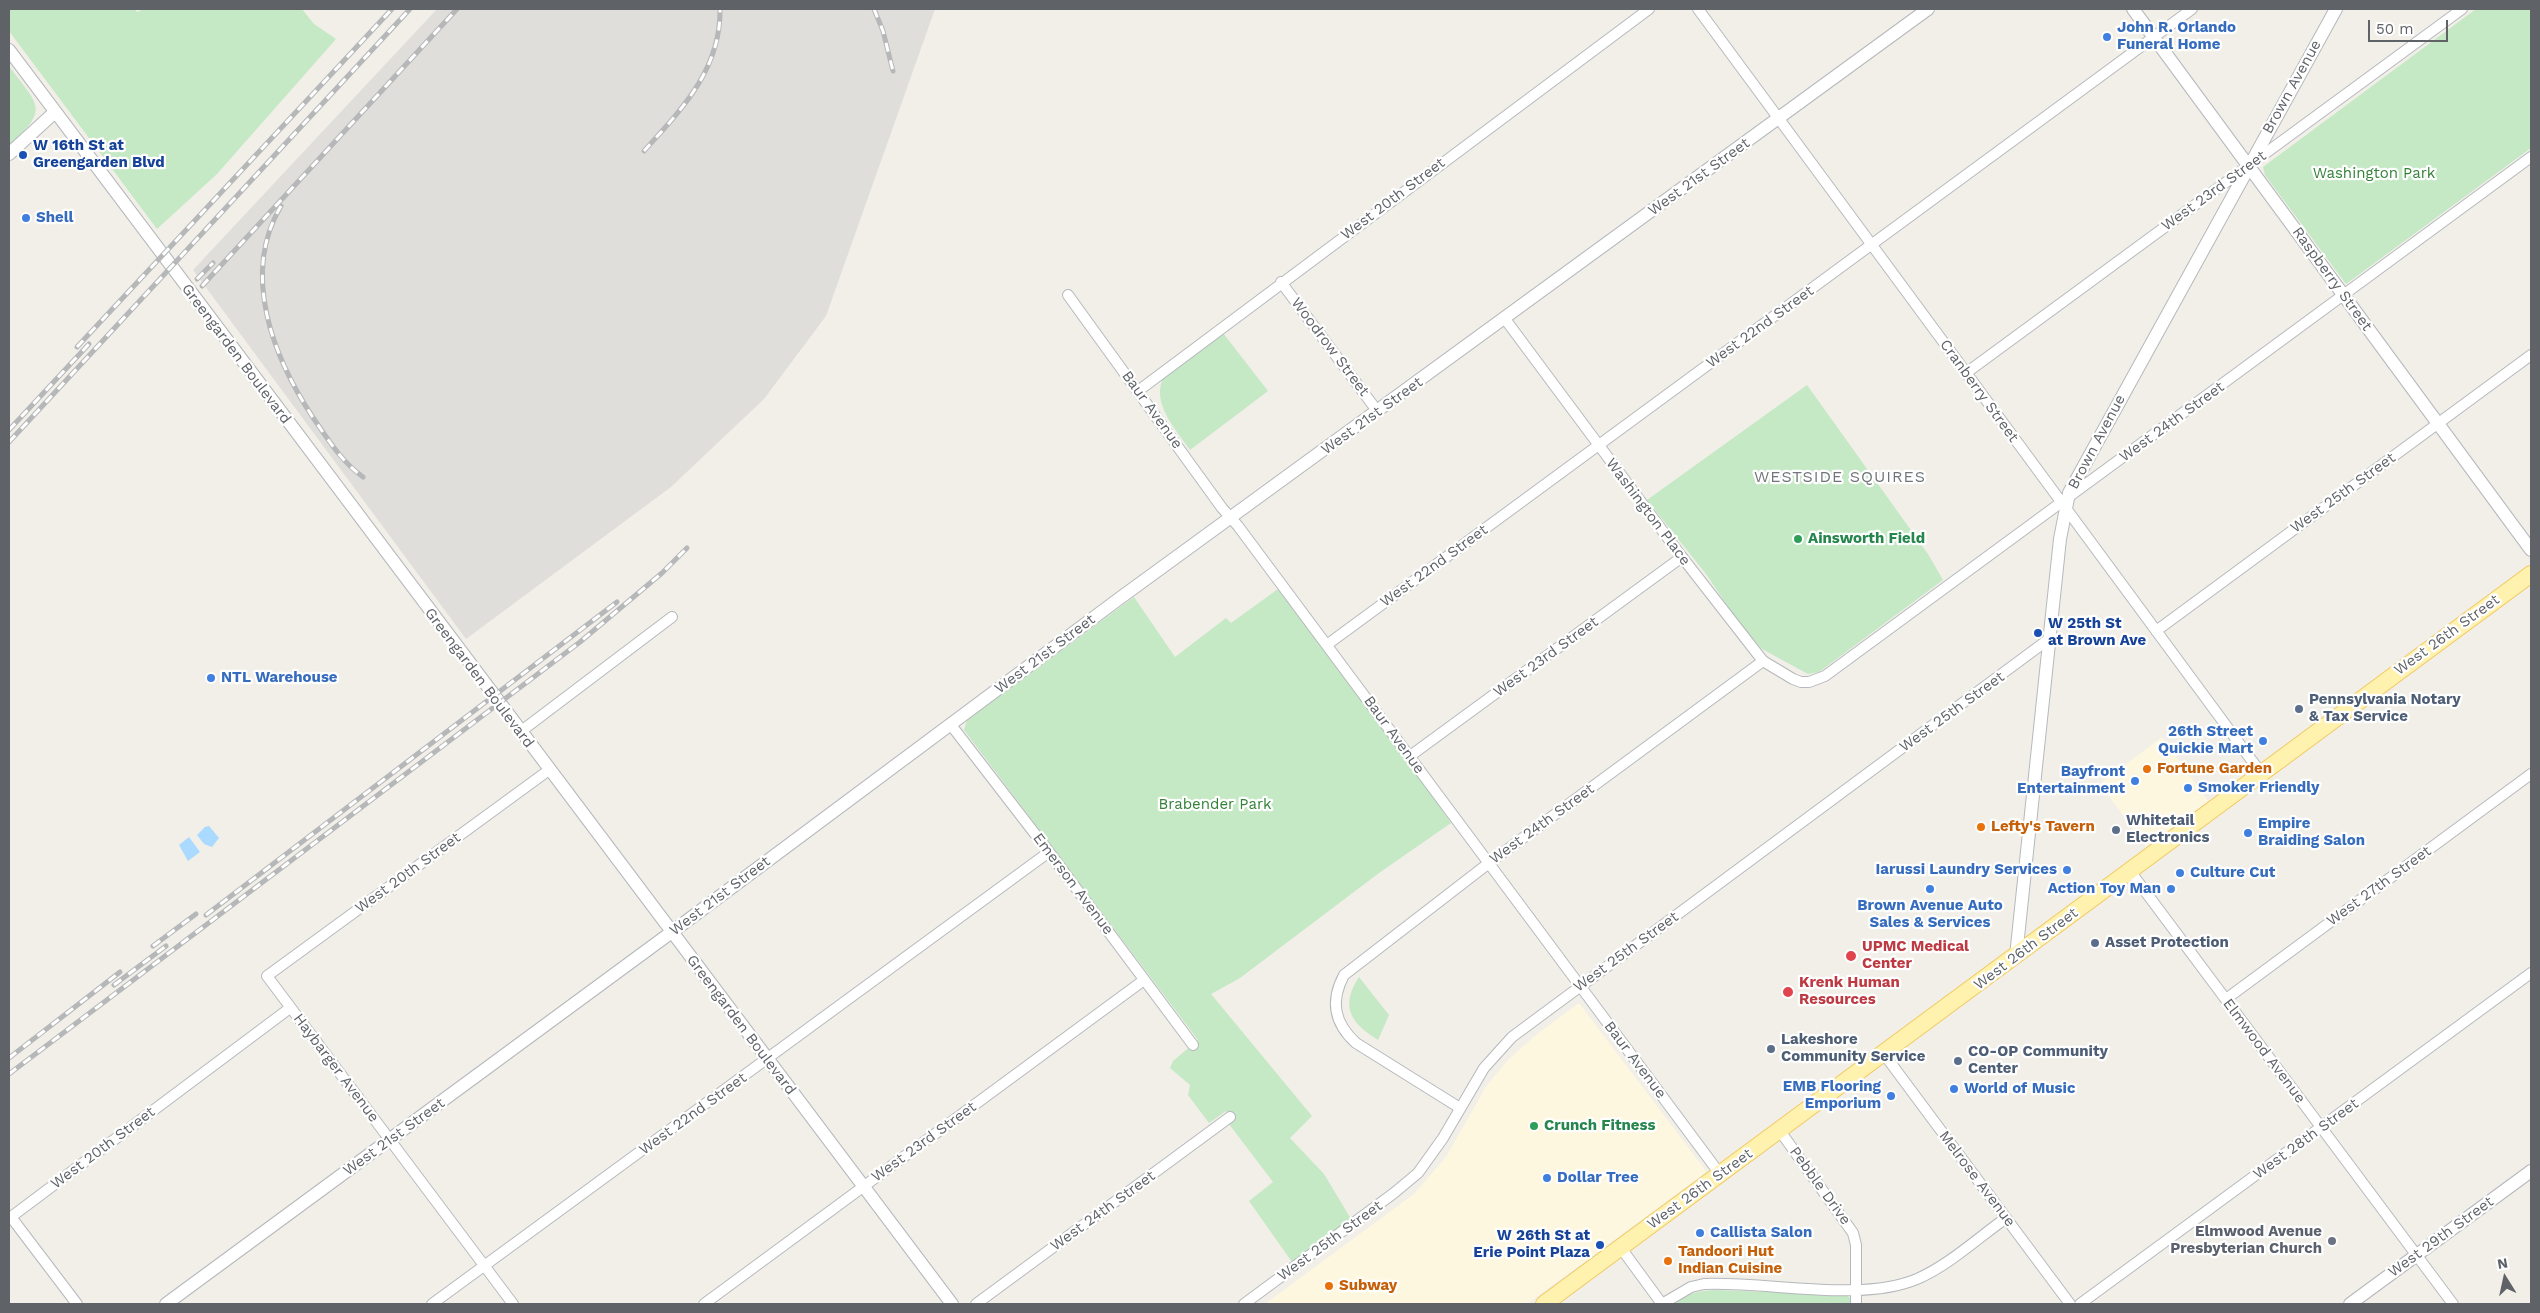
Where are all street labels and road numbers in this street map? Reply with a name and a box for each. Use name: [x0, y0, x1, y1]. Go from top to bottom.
street label: Brown Avenue: [2259, 37, 2325, 137]
street label: West 21st Street: [1645, 134, 1753, 220]
street label: West 23rd Street: [2158, 147, 2270, 235]
street label: West 20th Street: [1337, 154, 1449, 244]
street label: Raspberry Street: [2288, 224, 2376, 334]
street label: Greengarden Boulevard: [177, 280, 295, 428]
street label: West 22nd Street: [1703, 282, 1817, 372]
street label: Woodrow Street: [1287, 294, 1373, 400]
street label: Cranberry Street: [1936, 336, 2022, 446]
street label: Baur Avenue: [1118, 368, 1186, 452]
street label: West 21st Street: [1318, 373, 1426, 459]
street label: West 24th Street: [2116, 378, 2228, 466]
street label: Brown Avenue: [2065, 392, 2129, 492]
street label: West 25th Street: [2287, 449, 2399, 537]
street label: Washington Place: [1602, 455, 1694, 569]
street label: West 22nd Street: [1377, 521, 1491, 611]
street label: West 26th Street: [2391, 591, 2503, 679]
street label: Greengarden Boulevard: [420, 604, 538, 752]
street label: West 21st Street: [991, 610, 1099, 698]
street label: West 23rd Street: [1490, 613, 1602, 701]
street label: West 25th Street: [1896, 668, 2008, 756]
street label: Baur Avenue: [1360, 693, 1428, 777]
street label: West 24th Street: [1486, 780, 1598, 868]
street label: West 20th Street: [352, 829, 464, 917]
street label: Emerson Avenue: [1029, 830, 1117, 938]
street label: West 27th Street: [2323, 842, 2435, 930]
street label: West 21st Street: [666, 852, 774, 940]
street label: West 26th Street: [1970, 904, 2082, 994]
street label: West 25th Street: [1570, 908, 1682, 996]
street label: Greengarden Boulevard: [682, 951, 800, 1099]
street label: Elmwood Avenue: [2219, 995, 2309, 1107]
street label: Haybarger Avenue: [289, 1010, 383, 1126]
street label: Baur Avenue: [1600, 1018, 1670, 1102]
street label: West 22nd Street: [636, 1069, 750, 1159]
street label: West 21st Street: [340, 1094, 448, 1180]
street label: West 28th Street: [2250, 1095, 2362, 1183]
street label: West 23rd Street: [868, 1098, 980, 1186]
street label: West 20th Street: [47, 1103, 159, 1193]
street label: Melrose Avenue: [1935, 1127, 2019, 1231]
street label: Pebble Drive: [1786, 1143, 1854, 1229]
street label: West 26th Street: [1644, 1145, 1756, 1233]
street label: West 24th Street: [1047, 1167, 1159, 1255]
street label: West 29th Street: [2385, 1193, 2497, 1281]
street label: West 25th Street: [1274, 1197, 1386, 1285]

